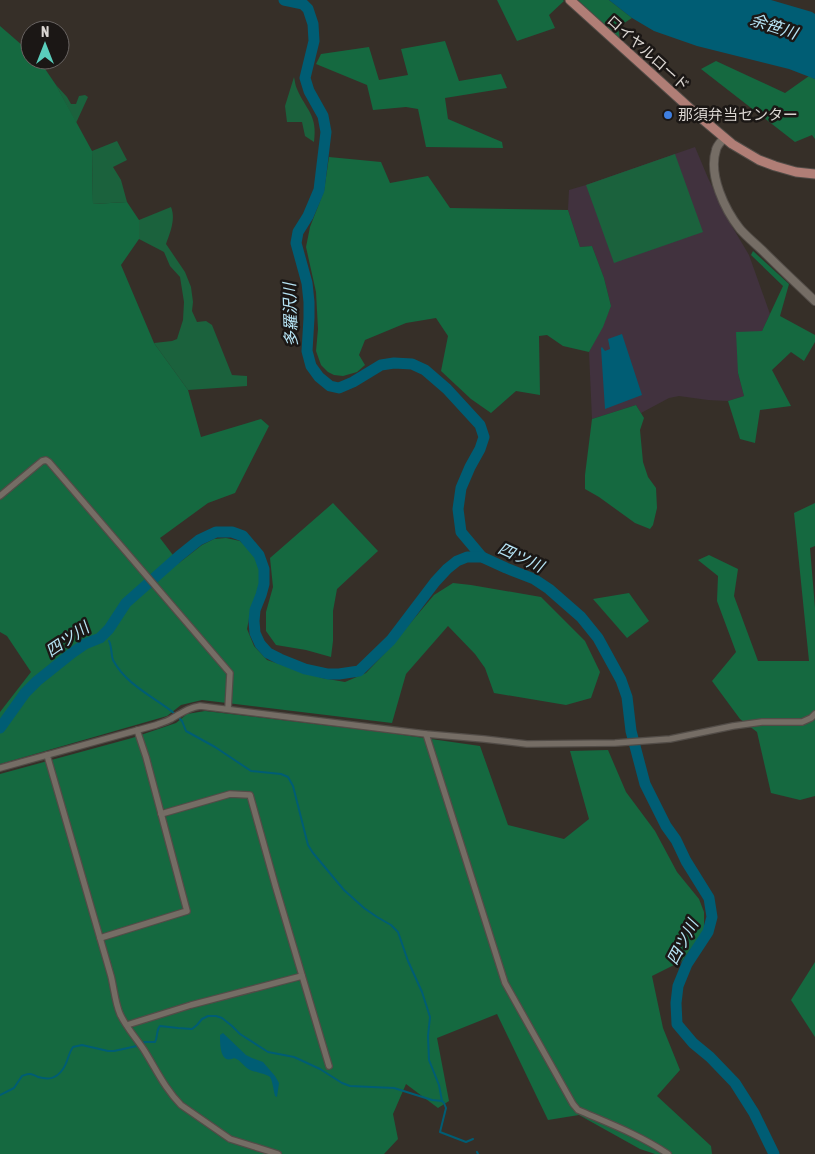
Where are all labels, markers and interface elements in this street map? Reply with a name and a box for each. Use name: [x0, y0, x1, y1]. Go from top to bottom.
water label: 余笹川: [748, 10, 802, 43]
street label: ロイヤルロード: [604, 11, 693, 94]
north arrow: [20, 20, 70, 70]
text: N: [41, 24, 49, 40]
place label: 那須弁当センター: [678, 106, 798, 123]
marker: 那須弁当センター: [662, 109, 674, 121]
water label: 多羅沢川: [280, 281, 300, 347]
water label: 四ツ川: [495, 539, 548, 576]
water label: 四ツ川: [42, 617, 94, 660]
water label: 四ツ川: [663, 915, 702, 967]

